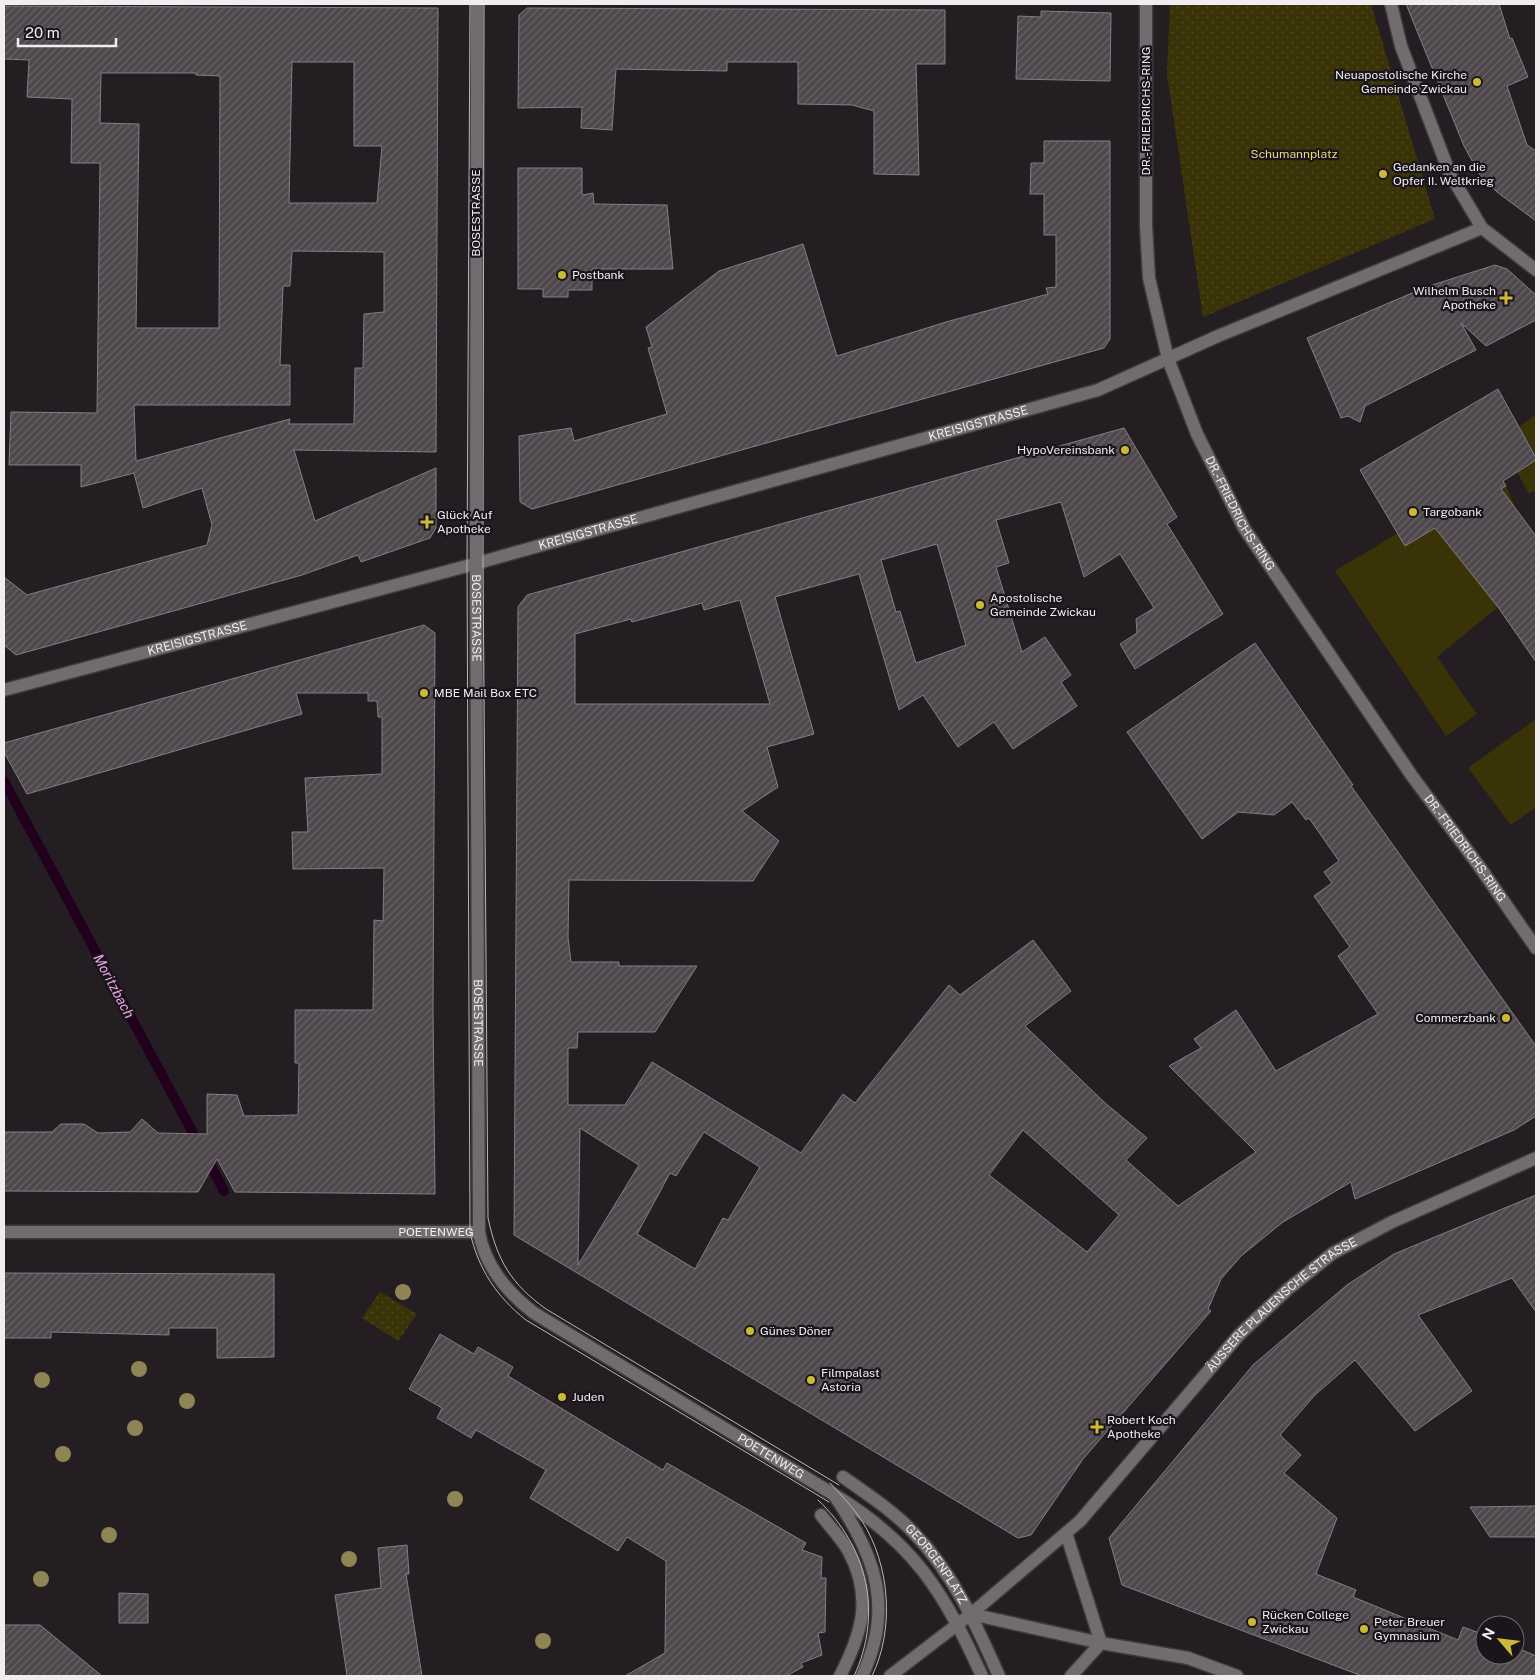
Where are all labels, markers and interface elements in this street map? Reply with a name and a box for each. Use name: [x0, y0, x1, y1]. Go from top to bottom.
scale bar: [18, 15, 115, 47]
text: 20 m: [25, 24, 60, 41]
street label: DR.-FRIEDRICHS-RING: [1139, 46, 1153, 176]
place label: Neuapostolische Kirche Gemeinde Zwickau: [1335, 68, 1467, 96]
marker: Neuapostolische Kirche Gemeinde Zwickau: [1471, 76, 1483, 88]
park label: Schumannplatz: [1251, 147, 1338, 161]
place label: Gedanken an die Opfer II. Weltkrieg: [1393, 160, 1494, 188]
marker: Gedanken an die Opfer II. Weltkrieg: [1377, 168, 1389, 180]
street label: BOSESTRASSE: [469, 169, 483, 257]
place label: Postbank: [572, 268, 625, 282]
marker: Postbank: [556, 269, 568, 281]
place label: Wilhelm Busch Apotheke: [1413, 284, 1496, 312]
marker: Wilhelm Busch Apotheke: [1500, 292, 1512, 304]
street label: KREISIGSTRASSE: [927, 403, 1029, 444]
place label: HypoVereinsbank: [1017, 443, 1115, 457]
marker: HypoVereinsbank: [1119, 444, 1131, 456]
street label: DR.-FRIEDRICHS-RING: [1202, 454, 1278, 573]
place label: Targobank: [1423, 505, 1482, 519]
marker: Targobank: [1407, 506, 1419, 518]
place label: Glück Auf Apotheke: [437, 508, 493, 536]
street label: KREISIGSTRASSE: [537, 512, 639, 553]
marker: Glück Auf Apotheke: [421, 516, 433, 528]
street label: BOSESTRASSE: [469, 574, 483, 662]
place label: Apostolische Gemeinde Zwickau: [990, 591, 1096, 619]
marker: Apostolische Gemeinde Zwickau: [974, 599, 986, 611]
street label: KREISIGSTRASSE: [146, 618, 249, 658]
place label: MBE Mail Box ETC: [434, 686, 537, 700]
marker: MBE Mail Box ETC: [418, 687, 430, 699]
street label: DR.-FRIEDRICHS-RING: [1421, 792, 1509, 905]
water label: Moritzbach: [90, 951, 138, 1021]
street label: BOSESTRASSE: [471, 979, 485, 1067]
place label: Commerzbank: [1415, 1011, 1496, 1025]
marker: Commerzbank: [1500, 1012, 1512, 1024]
street label: POETENWEG: [398, 1225, 474, 1239]
street label: ÄUSSERE PLAUENSCHE STRASSE: [1203, 1235, 1359, 1375]
place label: Günes Döner: [760, 1324, 832, 1338]
marker: Günes Döner: [744, 1325, 756, 1337]
place label: Filmpalast Astoria: [821, 1366, 880, 1394]
marker: Filmpalast Astoria: [805, 1374, 817, 1386]
place label: Juden: [572, 1390, 605, 1404]
marker: Juden: [556, 1391, 568, 1403]
place label: Robert Koch Apotheke: [1107, 1413, 1176, 1441]
marker: Robert Koch Apotheke: [1091, 1421, 1103, 1433]
street label: POETENWEG: [735, 1431, 807, 1482]
street label: GEORGENPLATZ: [902, 1521, 970, 1607]
place label: Rücken College Zwickau: [1262, 1608, 1349, 1636]
place label: Peter Breuer Gymnasium: [1374, 1615, 1445, 1643]
north arrow: [1475, 1615, 1525, 1665]
marker: Rücken College Zwickau: [1246, 1616, 1258, 1628]
marker: Peter Breuer Gymnasium: [1358, 1623, 1370, 1635]
text: N: [1479, 1625, 1498, 1642]

